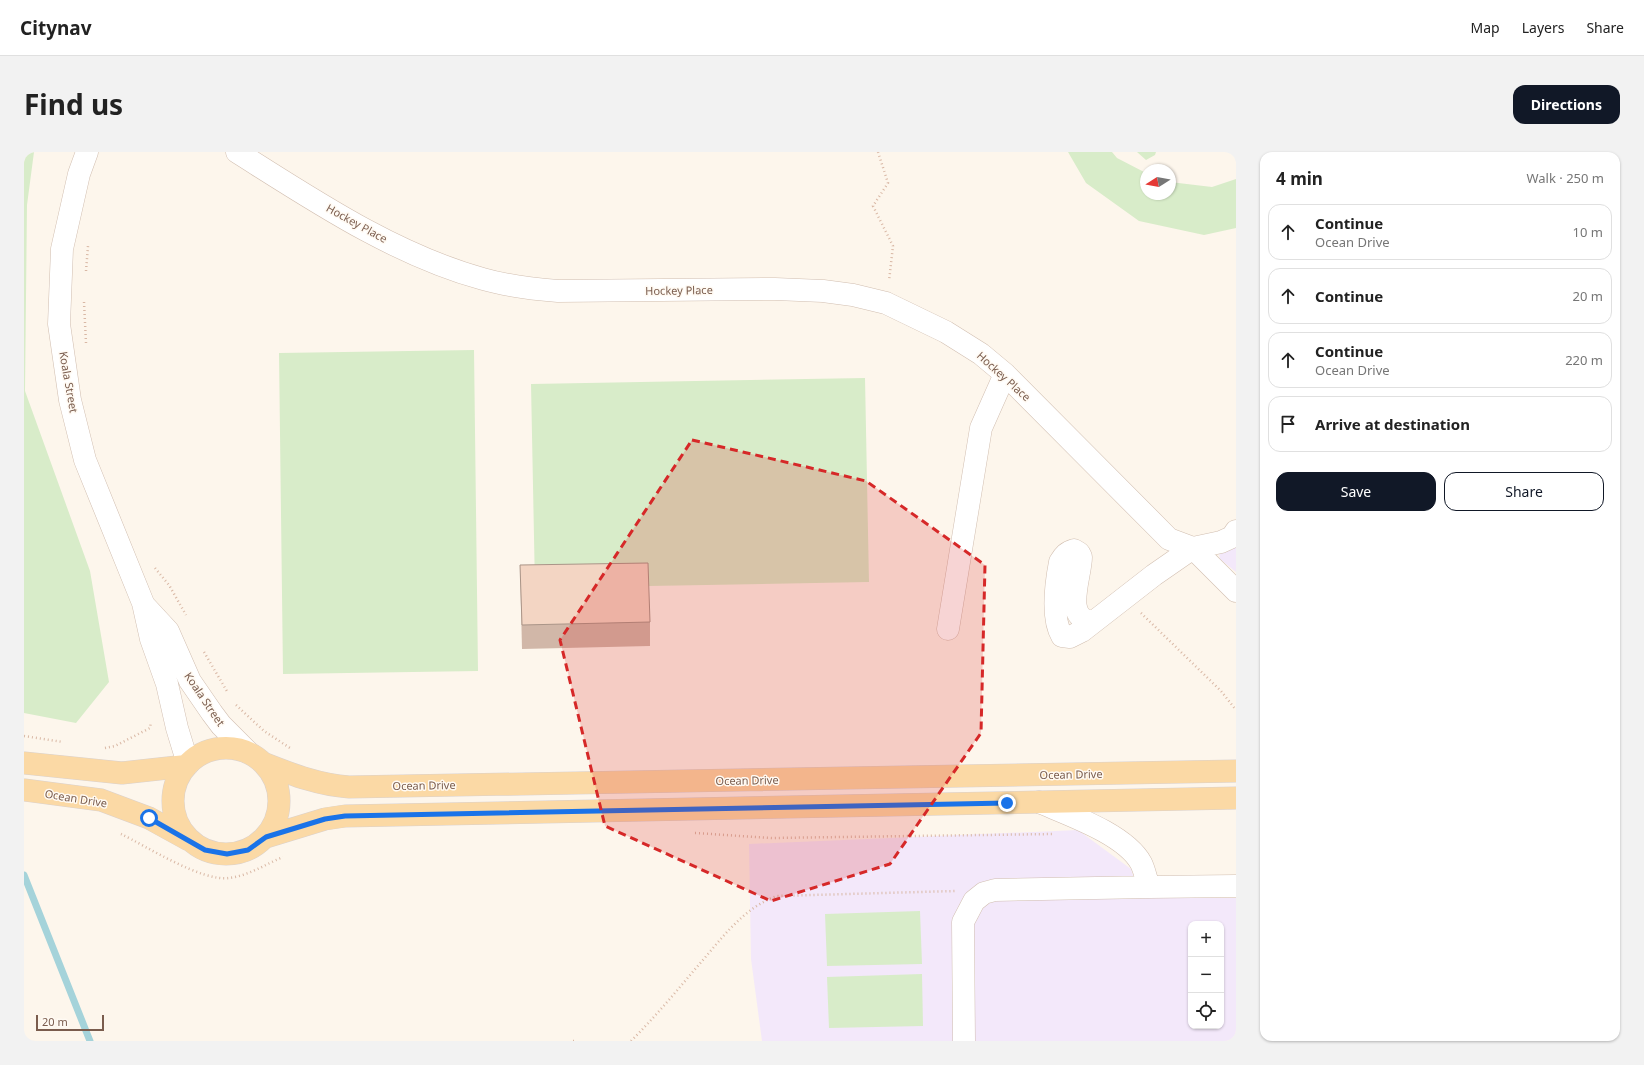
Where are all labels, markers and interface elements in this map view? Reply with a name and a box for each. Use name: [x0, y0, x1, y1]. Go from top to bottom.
text: Citynav: [20, 15, 92, 41]
text: Map: [1471, 18, 1500, 37]
text: Layers: [1522, 18, 1564, 37]
text: Share: [1586, 18, 1624, 37]
text: Find us: [24, 85, 123, 123]
button: Directions: [1513, 85, 1620, 124]
north arrow: [1140, 164, 1176, 200]
text: 4 min: [1276, 167, 1323, 190]
text: Walk · 250 m: [1526, 169, 1604, 187]
street label: Hockey Place: [324, 200, 390, 246]
text: Continue: [1315, 213, 1383, 233]
icon: ahead: [1277, 221, 1299, 243]
text: 10 m: [1573, 223, 1603, 241]
text: Ocean Drive: [1315, 233, 1390, 251]
street label: Hockey Place: [645, 282, 713, 298]
icon: ahead: [1277, 285, 1299, 307]
text: Continue: [1315, 286, 1383, 306]
text: 20 m: [1573, 287, 1603, 305]
text: Continue: [1315, 341, 1383, 361]
street label: Hockey Place: [974, 348, 1034, 404]
icon: ahead: [1277, 349, 1299, 371]
street label: Koala Street: [56, 350, 82, 414]
text: 220 m: [1565, 351, 1603, 369]
text: Ocean Drive: [1315, 361, 1390, 379]
icon: arrive: [1277, 413, 1299, 435]
text: Arrive at destination: [1315, 414, 1470, 434]
button: Save: [1276, 472, 1436, 511]
button: Share: [1444, 472, 1604, 511]
street label: Koala Street: [181, 669, 229, 729]
street label: Ocean Drive: [1039, 766, 1103, 782]
street label: Ocean Drive: [715, 772, 779, 788]
street label: Ocean Drive: [392, 777, 456, 793]
street label: Ocean Drive: [44, 786, 108, 810]
route end: [998, 794, 1016, 812]
route start: [140, 809, 158, 827]
map controls: [1188, 921, 1224, 1029]
button: +: [1188, 921, 1224, 957]
button: −: [1188, 957, 1224, 993]
button: locate: [1188, 993, 1224, 1029]
scale bar: [36, 1013, 104, 1032]
text: 20 m: [42, 1014, 68, 1029]

